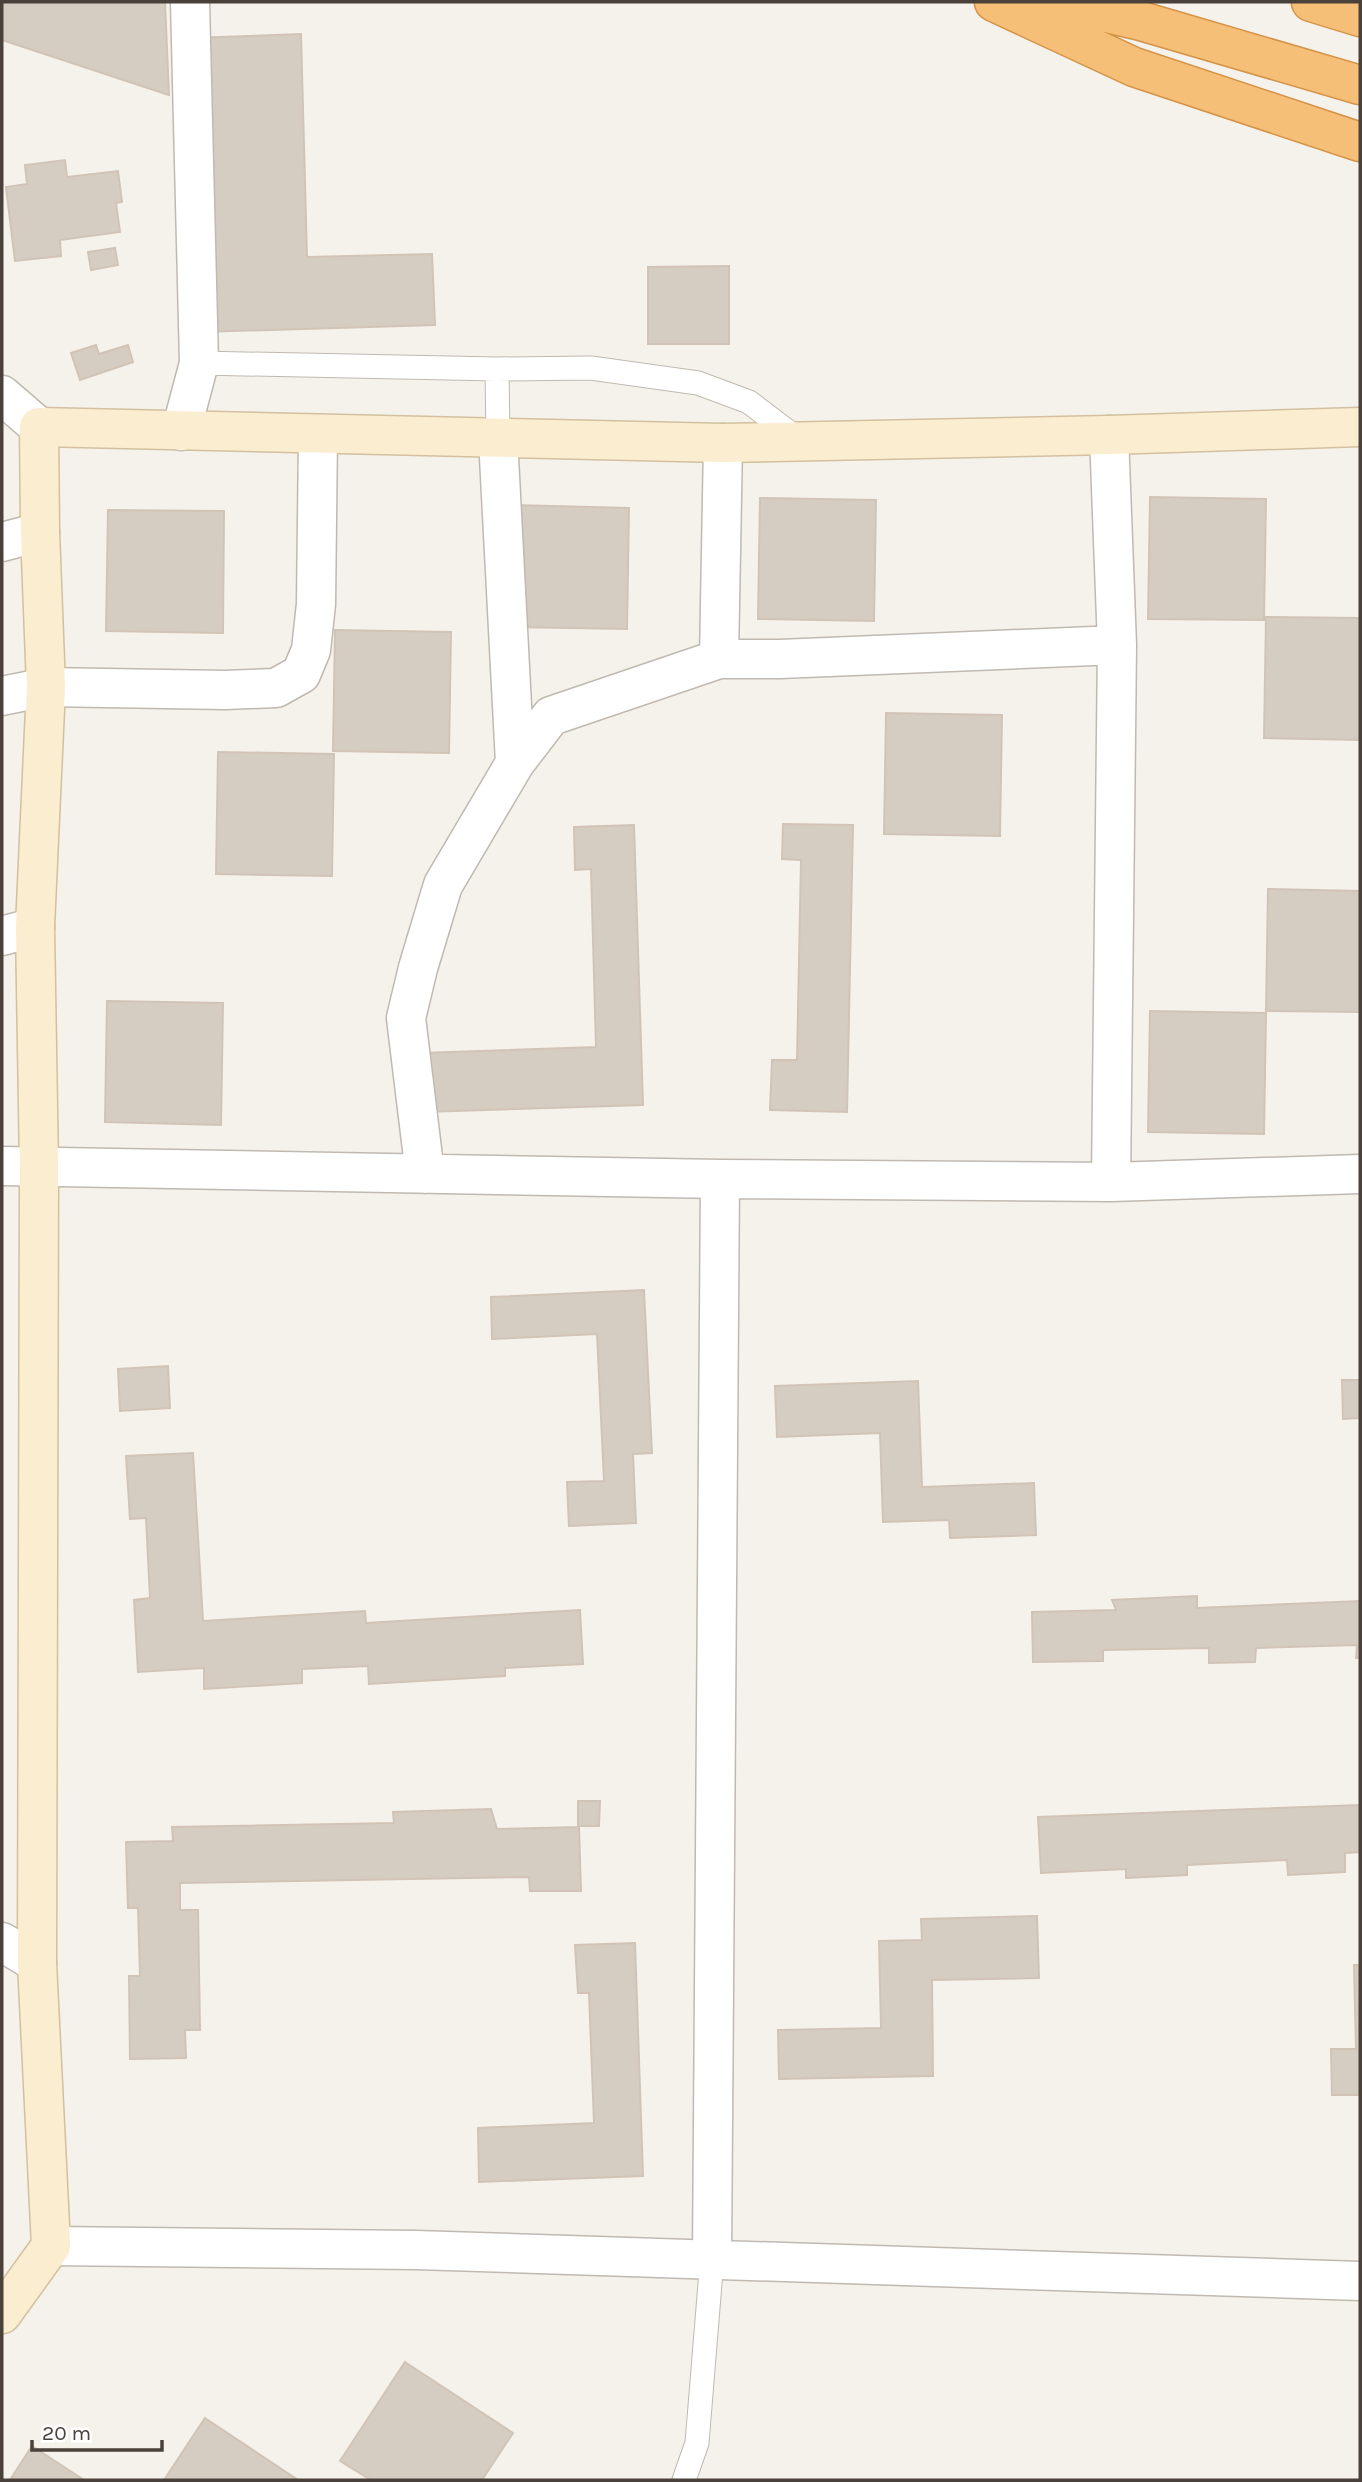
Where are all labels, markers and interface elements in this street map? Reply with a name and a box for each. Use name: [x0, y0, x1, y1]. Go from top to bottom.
scale bar: [32, 2408, 161, 2452]
text: 20 m: [42, 2421, 91, 2445]

